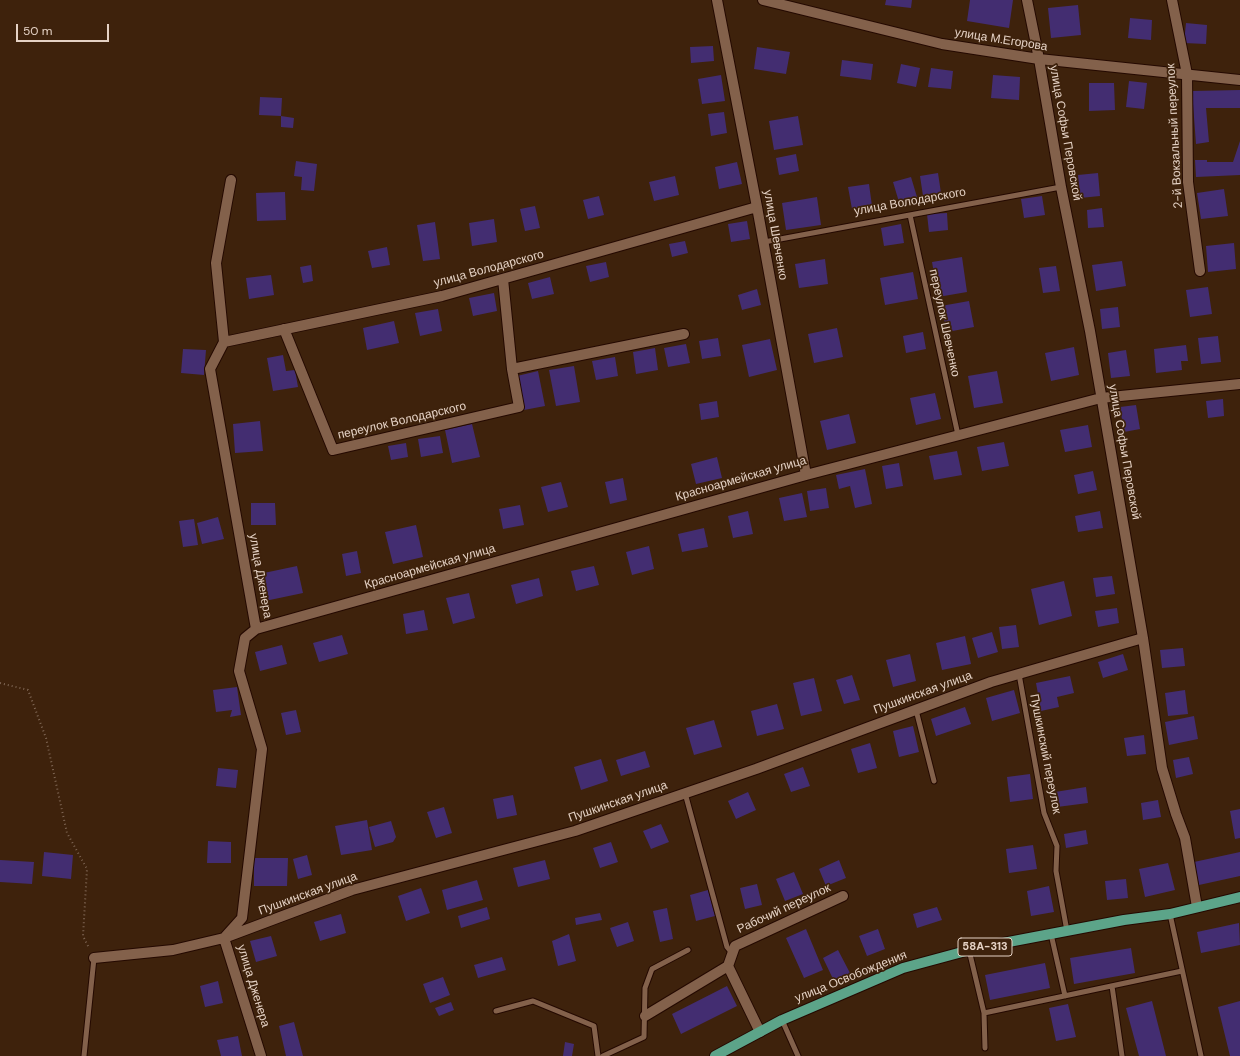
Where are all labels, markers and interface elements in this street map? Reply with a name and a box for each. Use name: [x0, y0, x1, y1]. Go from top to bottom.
scale bar: [18, 16, 111, 42]
text: 50 m: [23, 23, 52, 39]
street label: улица М.Егорова: [954, 26, 1048, 54]
street label: 2-й Вокзальный переулок: [1164, 63, 1186, 209]
street label: улица Софьи Перовской: [1046, 64, 1084, 202]
street label: улица Володарского: [853, 185, 967, 219]
street label: улица Шевченко: [760, 189, 790, 281]
street label: улица Володарского: [432, 247, 546, 291]
street label: переулок Шевченко: [926, 268, 962, 378]
street label: улица Софьи Перовской: [1105, 383, 1143, 521]
street label: переулок Володарского: [336, 399, 468, 443]
street label: Красноармейская улица: [674, 453, 808, 505]
street label: улица Дженера: [245, 533, 275, 619]
street label: Красноармейская улица: [363, 541, 497, 593]
street label: Пушкинская улица: [872, 669, 974, 717]
street label: Пушкинский переулок: [1026, 693, 1064, 815]
street label: Пушкинская улица: [567, 778, 669, 826]
street label: Пушкинская улица: [257, 870, 359, 918]
street label: Рабочий переулок: [735, 881, 833, 937]
road number: 58А-313: [958, 938, 1012, 956]
street label: улица Дженера: [234, 943, 272, 1029]
street label: улица Освобождения: [793, 948, 909, 1006]

